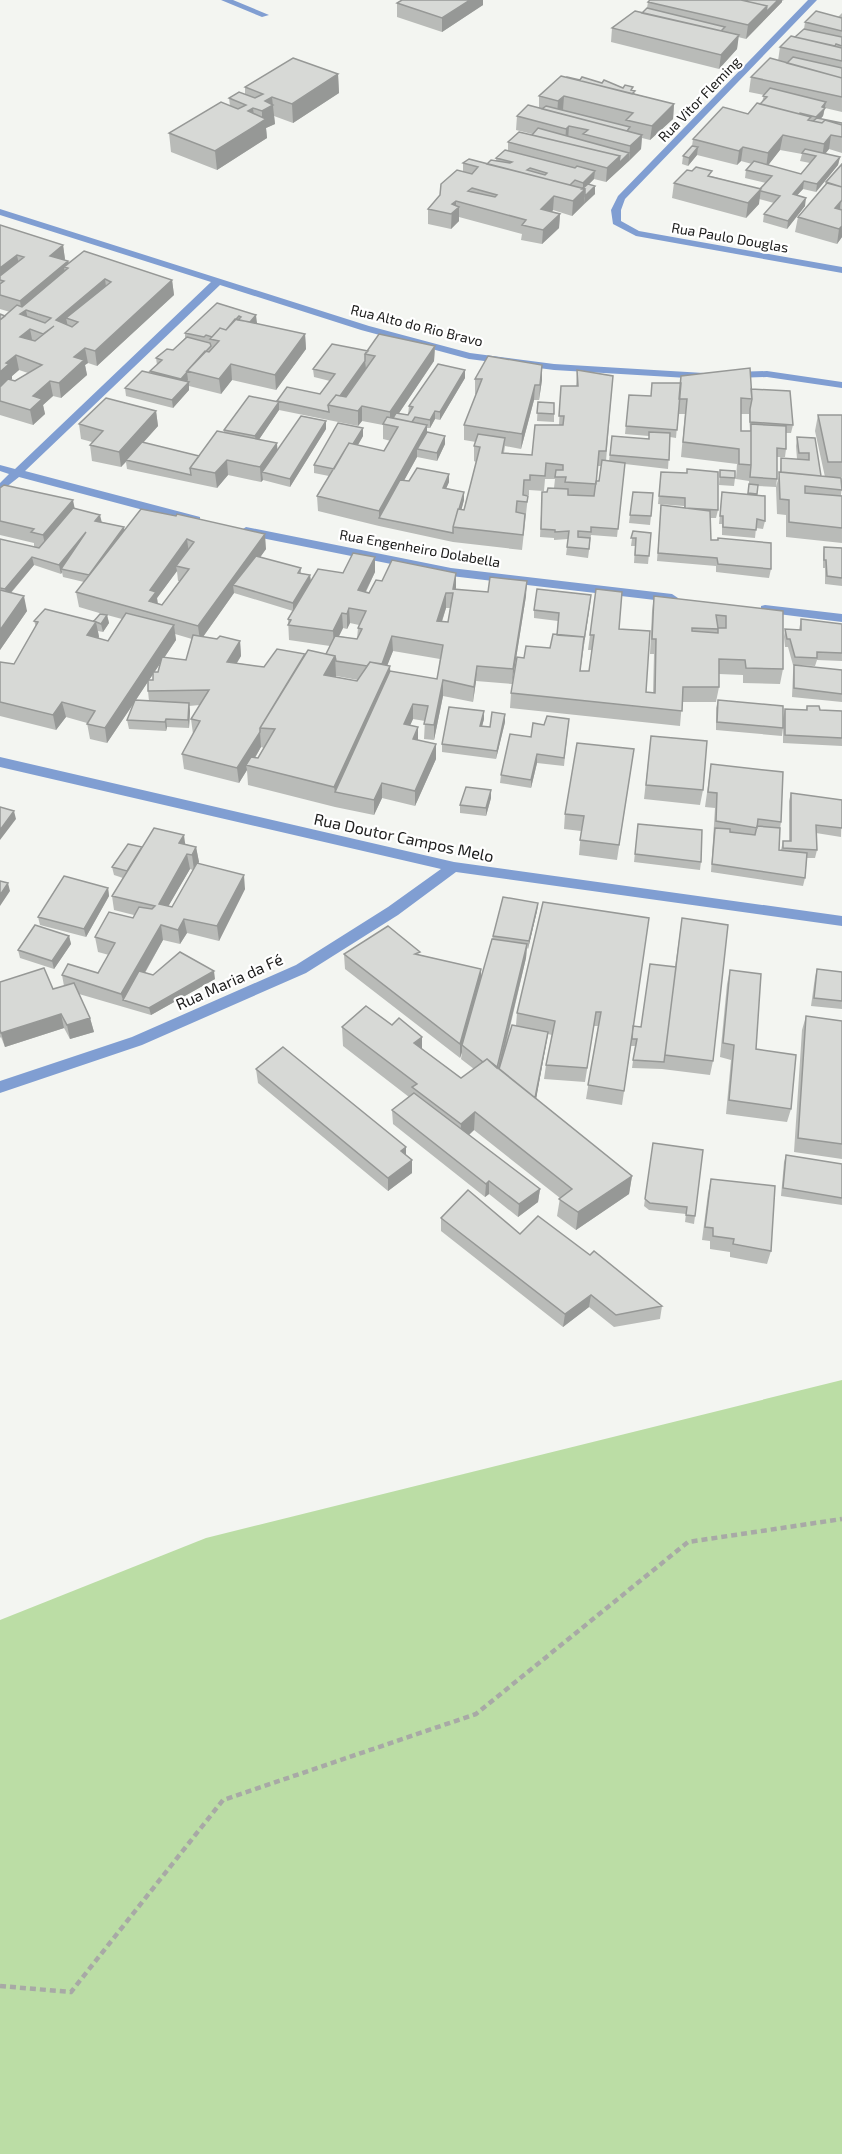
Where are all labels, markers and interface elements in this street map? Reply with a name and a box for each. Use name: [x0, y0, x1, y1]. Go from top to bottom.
street label: Rua Vitor Fleming: [654, 53, 744, 145]
street label: Rua Paulo Douglas: [670, 218, 790, 256]
street label: Rua Alto do Rio Bravo: [349, 300, 485, 350]
street label: Rua Engenheiro Dolabella: [338, 525, 502, 571]
street label: Rua Doutor Campos Melo: [312, 809, 496, 865]
street label: Rua Maria da Fé: [172, 949, 286, 1013]

